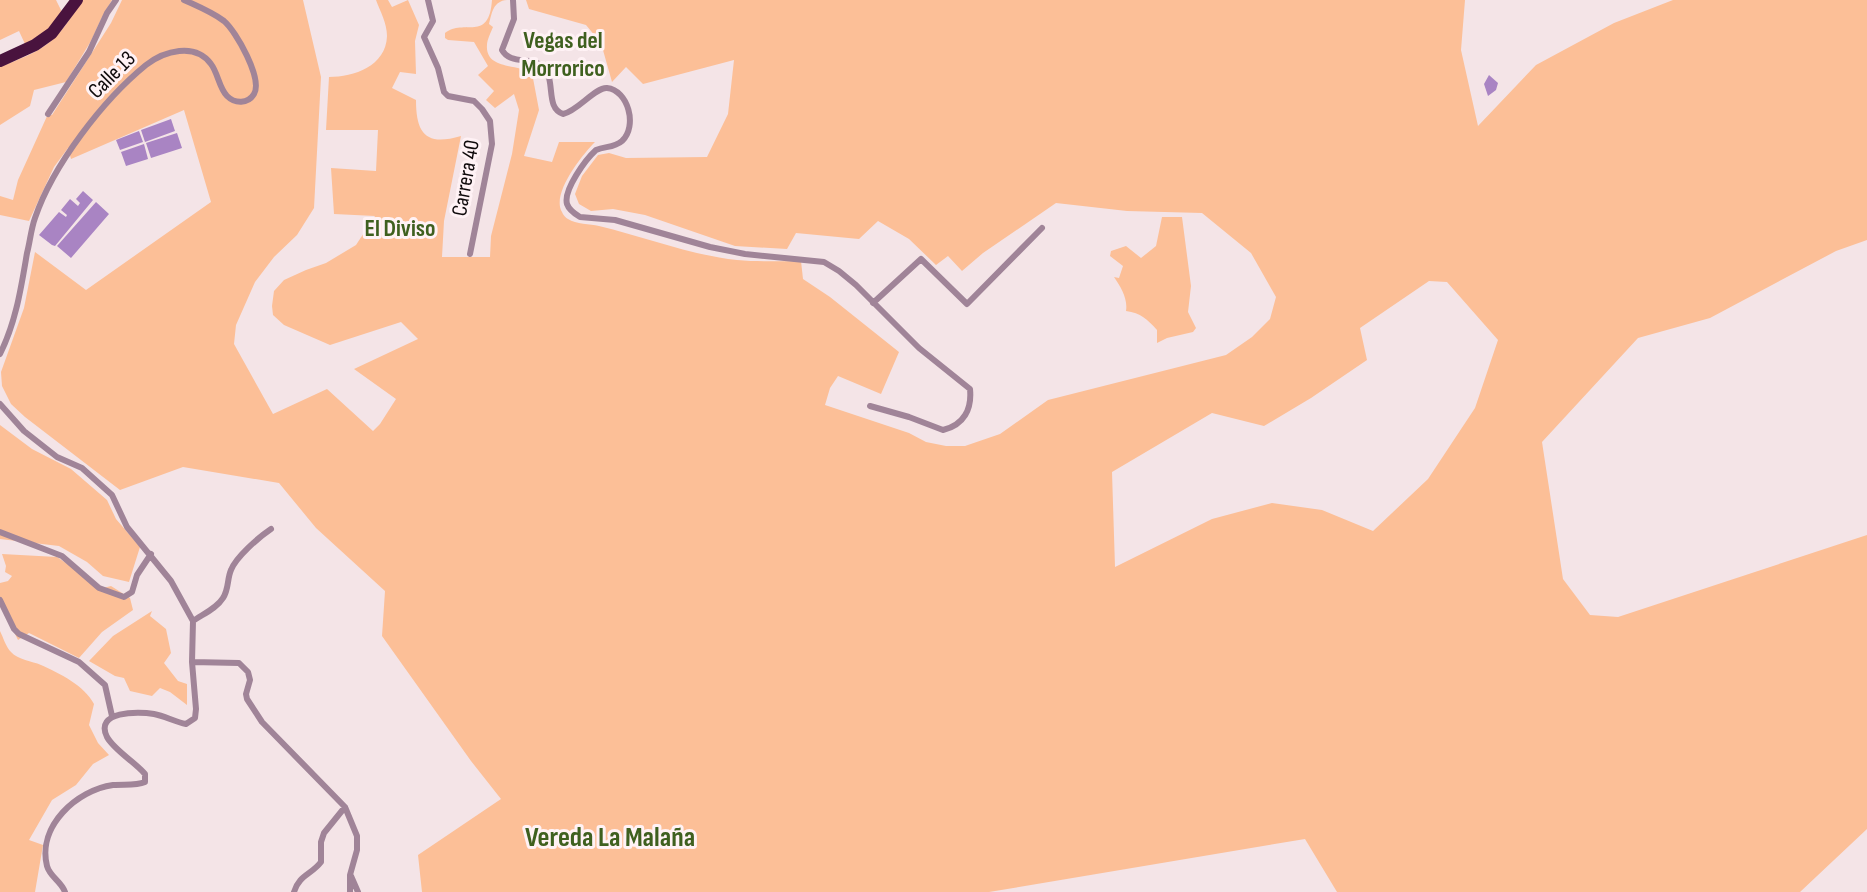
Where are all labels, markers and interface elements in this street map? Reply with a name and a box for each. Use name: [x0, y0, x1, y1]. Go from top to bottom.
district label: Vegas del Morrorico: [521, 26, 605, 83]
street label: Calle 13: [83, 46, 141, 104]
street label: Carrera 40: [446, 138, 486, 218]
district label: El Diviso: [365, 214, 435, 243]
district label: Vereda La Malaña: [525, 821, 695, 854]

